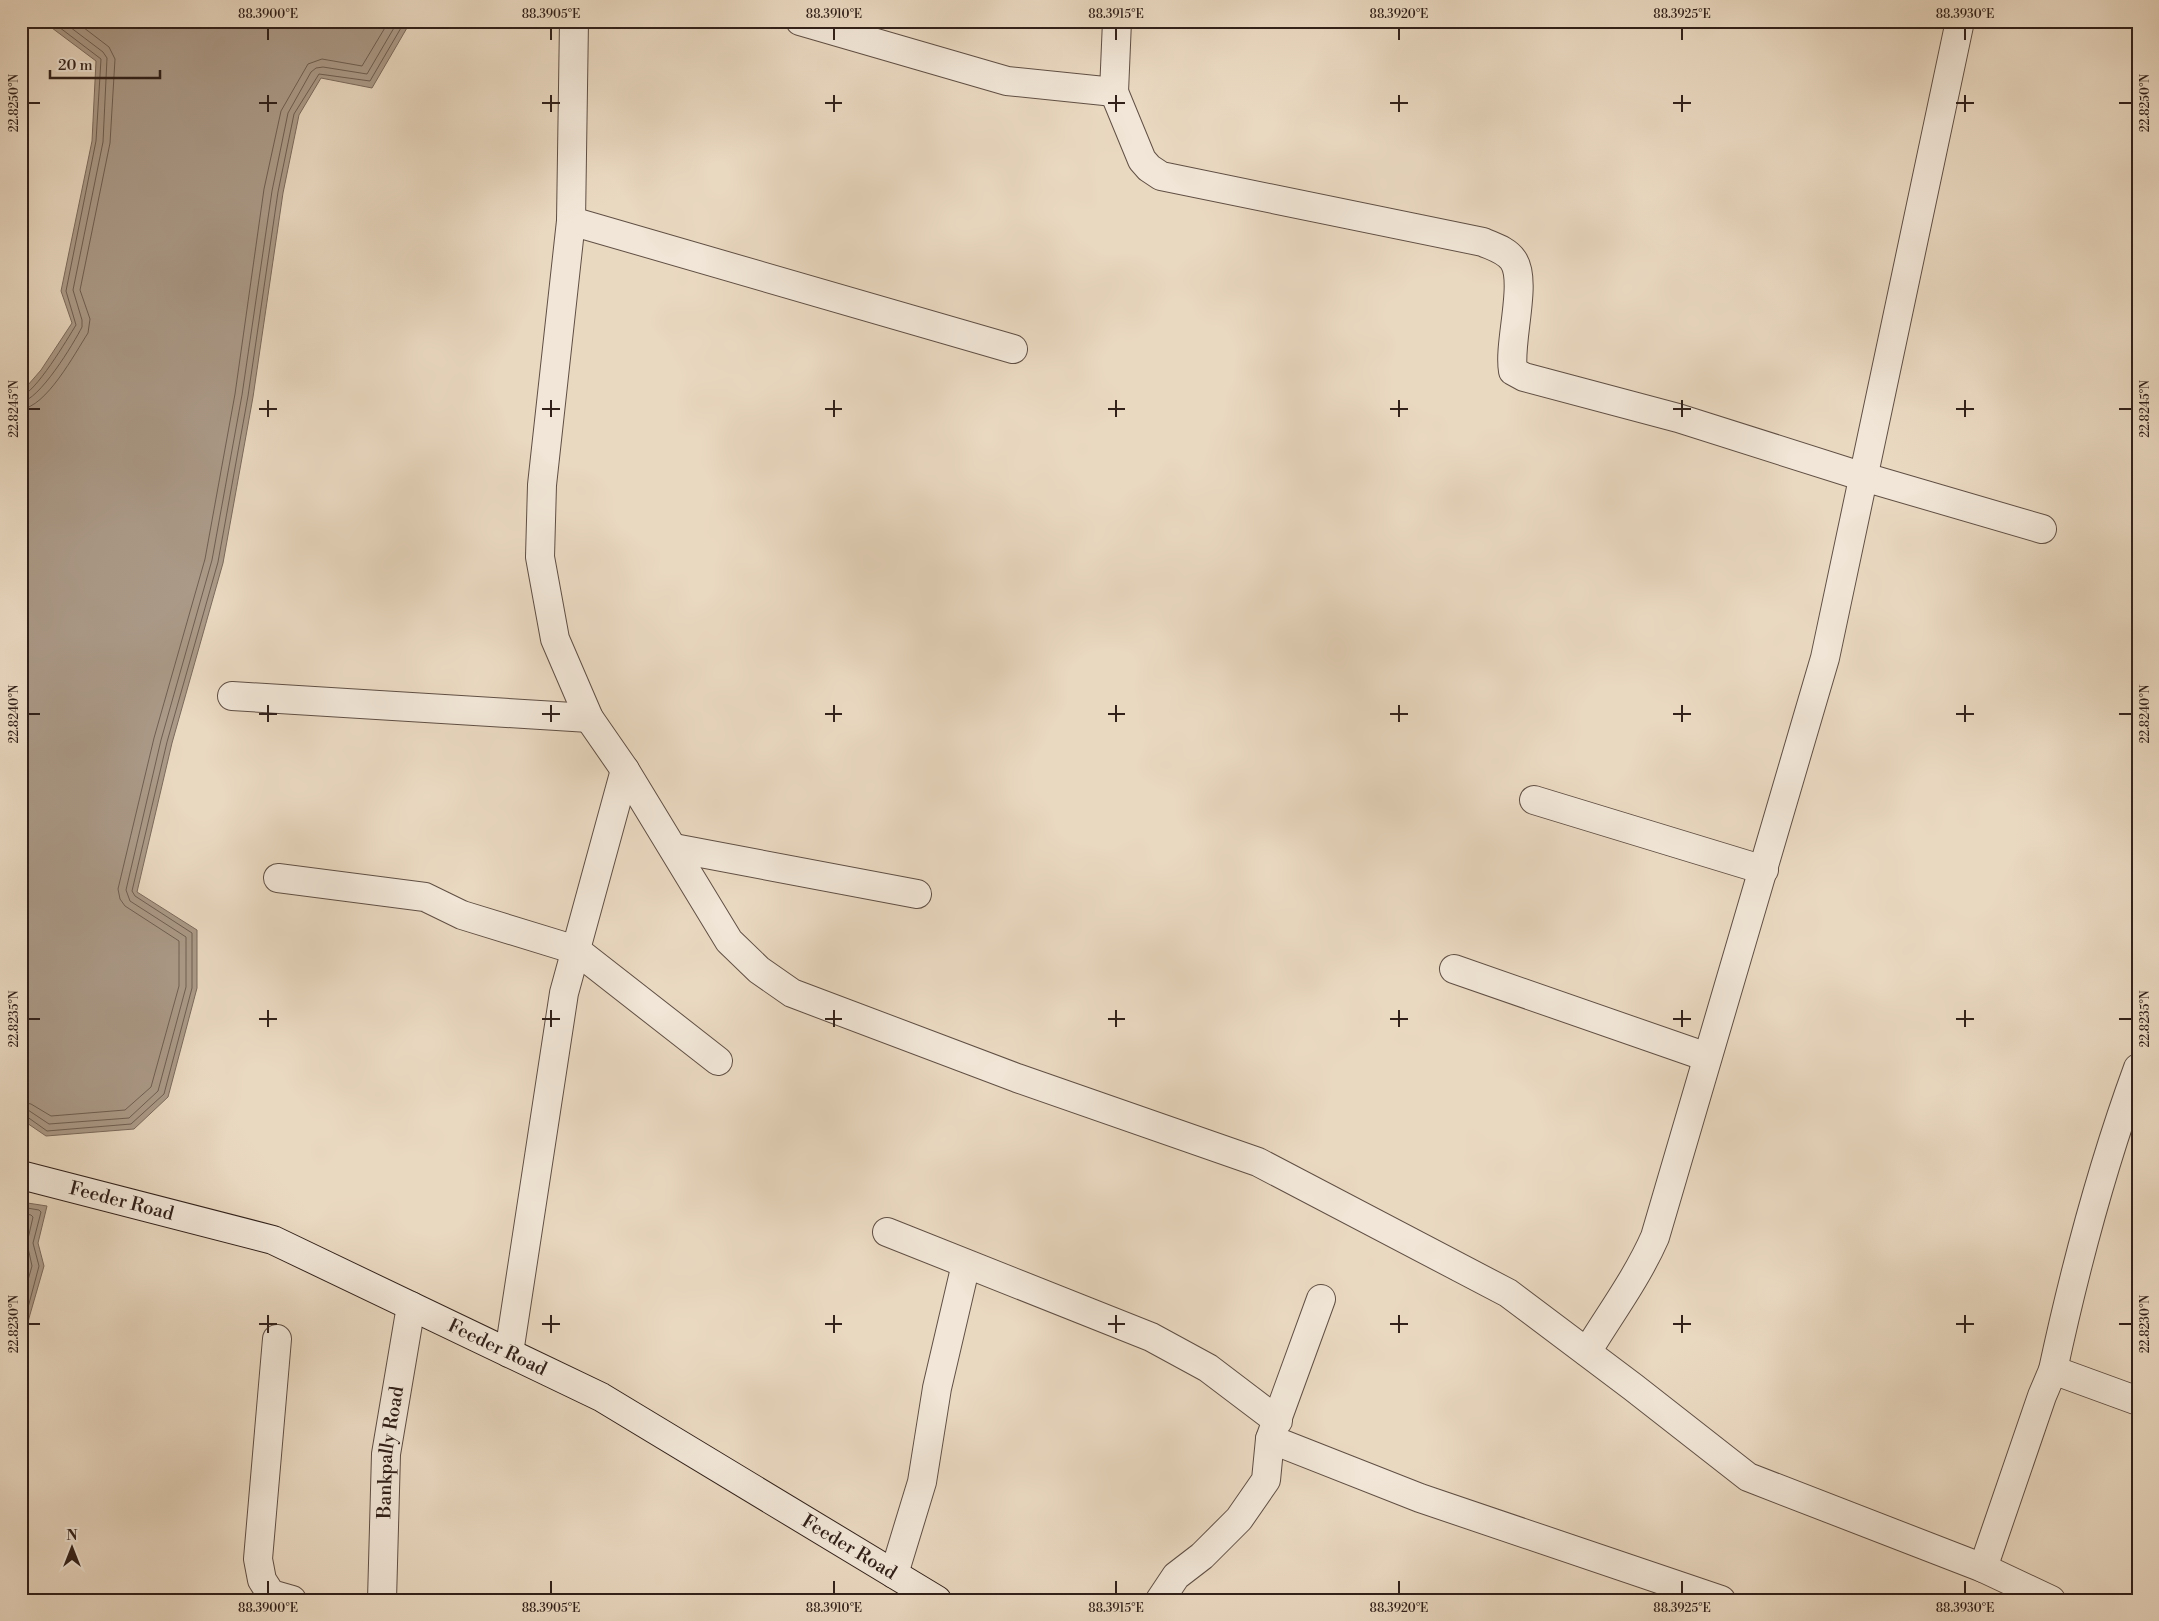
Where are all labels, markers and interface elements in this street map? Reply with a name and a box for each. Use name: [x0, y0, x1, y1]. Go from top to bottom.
text: 88.3900°E: [238, 7, 298, 22]
text: 88.3905°E: [522, 7, 580, 22]
text: 88.3910°E: [806, 7, 862, 22]
text: 88.3915°E: [1088, 7, 1144, 22]
text: 88.3920°E: [1370, 7, 1428, 22]
text: 88.3925°E: [1653, 7, 1711, 22]
text: 88.3930°E: [1936, 7, 1994, 22]
scale bar: [50, 48, 160, 80]
text: 20 m: [58, 56, 93, 75]
text: 22.8250°N: [7, 74, 22, 132]
text: 22.8250°N: [2138, 74, 2153, 132]
text: 22.8245°N: [7, 380, 22, 438]
text: 22.8245°N: [2138, 380, 2153, 438]
text: 22.8240°N: [7, 684, 22, 744]
text: 22.8240°N: [2138, 684, 2153, 744]
text: 22.8235°N: [7, 990, 22, 1048]
text: 22.8235°N: [2138, 990, 2153, 1048]
street label: Feeder Road: [67, 1176, 177, 1226]
text: 22.8230°N: [7, 1295, 22, 1353]
text: 22.8230°N: [2138, 1295, 2153, 1353]
street label: Feeder Road: [444, 1313, 551, 1381]
street label: Bankpally Road: [372, 1384, 409, 1520]
street label: Feeder Road: [797, 1509, 902, 1585]
north arrow: [48, 1524, 98, 1574]
text: N: [66, 1527, 78, 1545]
text: 88.3900°E: [238, 1601, 298, 1616]
text: 88.3905°E: [522, 1601, 580, 1616]
text: 88.3910°E: [806, 1601, 862, 1616]
text: 88.3915°E: [1088, 1601, 1144, 1616]
text: 88.3920°E: [1370, 1601, 1428, 1616]
text: 88.3925°E: [1653, 1601, 1711, 1616]
text: 88.3930°E: [1936, 1601, 1994, 1616]

